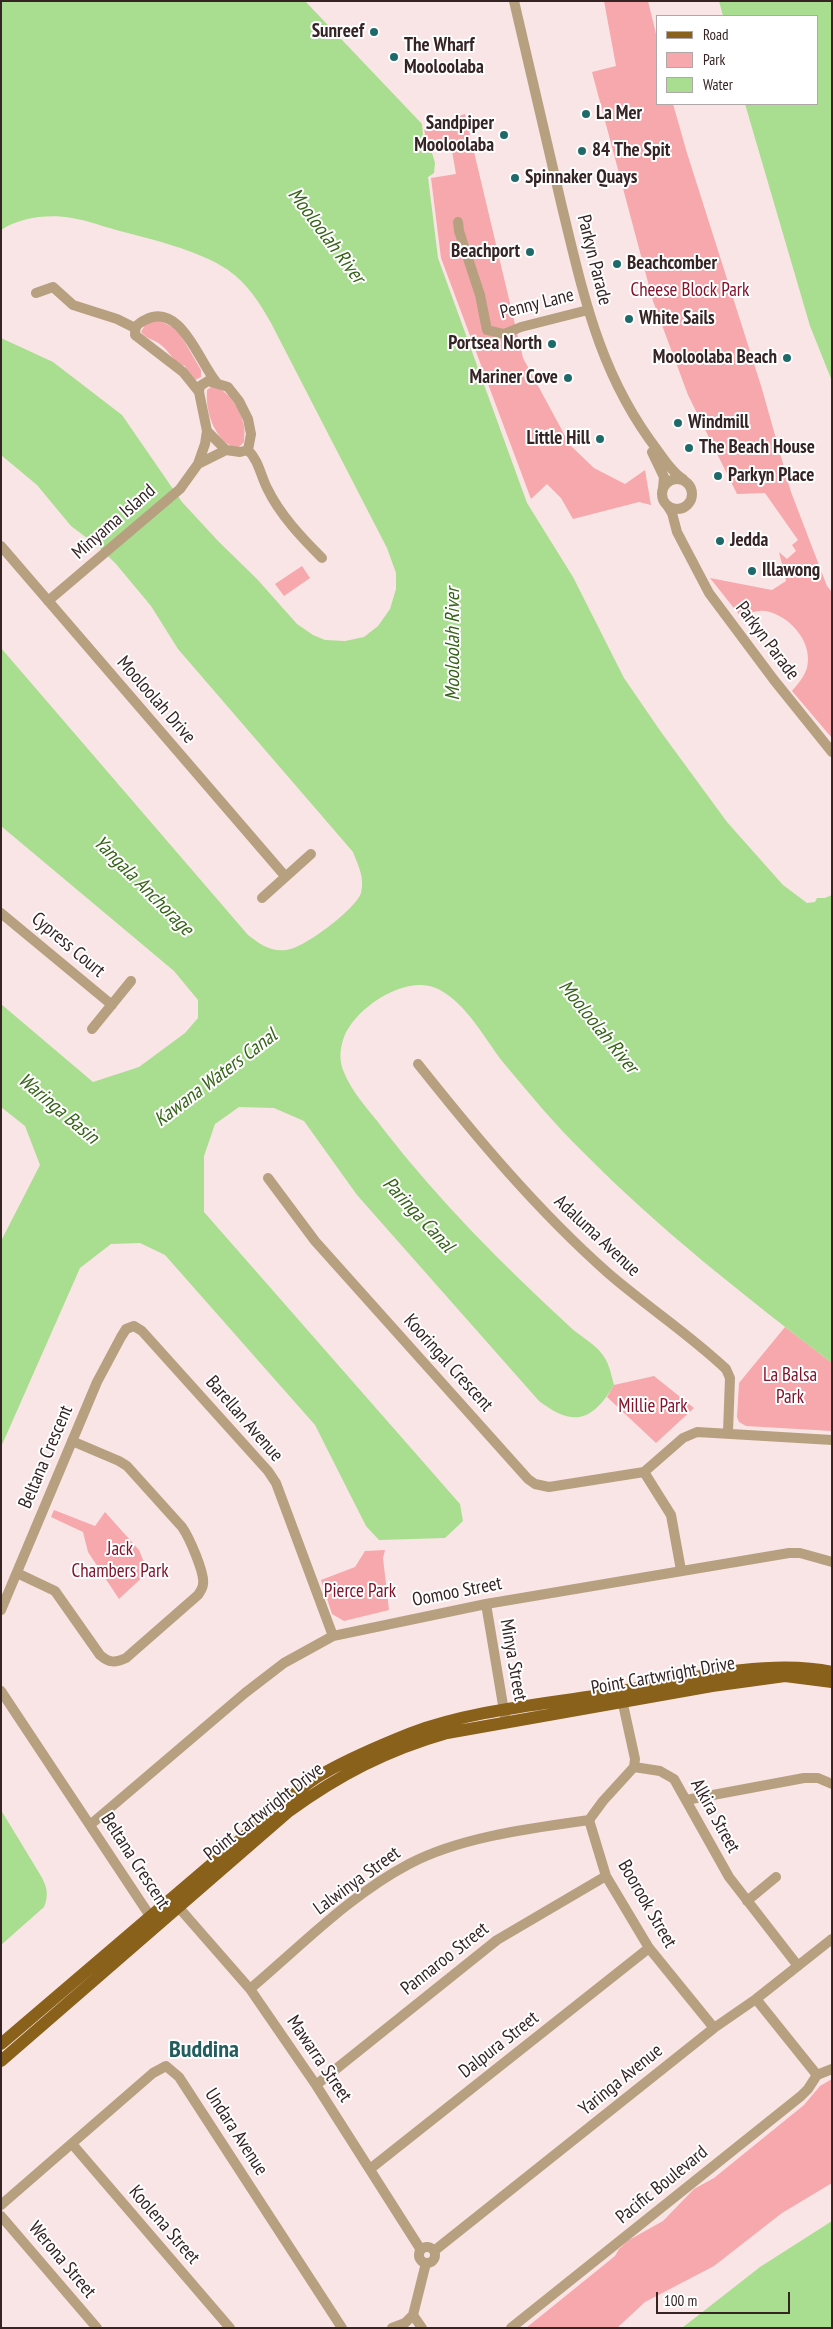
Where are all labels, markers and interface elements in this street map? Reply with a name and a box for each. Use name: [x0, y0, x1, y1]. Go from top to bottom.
legend: [656, 15, 818, 105]
place label: Sunreef: [312, 21, 364, 43]
text: Road: [703, 25, 729, 44]
marker: Sunreef: [368, 26, 380, 38]
place label: The Wharf Mooloolaba: [404, 35, 484, 79]
text: Park: [703, 50, 725, 69]
marker: The Wharf Mooloolaba: [388, 51, 400, 63]
text: Water: [703, 75, 733, 94]
place label: La Mer: [596, 103, 642, 125]
marker: La Mer: [580, 108, 592, 120]
place label: Sandpiper Mooloolaba: [414, 113, 494, 157]
marker: Sandpiper Mooloolaba: [498, 129, 510, 141]
place label: 84 The Spit: [592, 140, 670, 162]
marker: 84 The Spit: [576, 145, 588, 157]
place label: Spinnaker Quays: [525, 167, 637, 189]
marker: Spinnaker Quays: [509, 172, 521, 184]
water label: Mooloolah River: [282, 184, 370, 288]
street label: Parkyn Parade: [572, 212, 616, 308]
place label: Beachport: [451, 241, 520, 263]
marker: Beachport: [524, 246, 536, 258]
place label: Beachcomber: [627, 253, 717, 275]
marker: Beachcomber: [611, 258, 623, 270]
park label: Cheese Block Park: [631, 280, 749, 302]
street label: Penny Lane: [498, 284, 576, 324]
place label: White Sails: [639, 308, 715, 330]
marker: White Sails: [623, 313, 635, 325]
place label: Portsea North: [448, 333, 542, 355]
marker: Portsea North: [546, 338, 558, 350]
place label: Mooloolaba Beach: [653, 347, 777, 369]
marker: Mooloolaba Beach: [781, 352, 793, 364]
place label: Mariner Cove: [470, 367, 558, 389]
marker: Mariner Cove: [562, 372, 574, 384]
place label: Windmill: [688, 412, 749, 434]
marker: Windmill: [672, 417, 684, 429]
place label: Little Hill: [526, 428, 590, 450]
marker: Little Hill: [594, 433, 606, 445]
place label: The Beach House: [699, 437, 815, 459]
marker: The Beach House: [683, 442, 695, 454]
place label: Parkyn Place: [728, 465, 814, 487]
marker: Parkyn Place: [712, 470, 724, 482]
street label: Minyama Island: [68, 480, 160, 564]
place label: Jedda: [730, 530, 768, 552]
marker: Jedda: [714, 535, 726, 547]
place label: Illawong: [762, 560, 820, 582]
marker: Illawong: [746, 565, 758, 577]
water label: Mooloolah River: [441, 587, 465, 701]
street label: Parkyn Parade: [730, 597, 804, 685]
street label: Mooloolah Drive: [112, 652, 200, 748]
water label: Yangala Anchorage: [88, 831, 198, 941]
street label: Cypress Court: [27, 908, 109, 982]
water label: Mooloolah River: [553, 976, 643, 1078]
water label: Kawana Waters Canal: [150, 1024, 282, 1132]
water label: Waringa Basin: [13, 1068, 103, 1150]
water label: Paringa Canal: [377, 1172, 459, 1258]
street label: Adaluma Avenue: [549, 1190, 645, 1282]
street label: Kooringal Crescent: [398, 1310, 498, 1416]
park label: La Balsa Park: [763, 1365, 817, 1409]
street label: Barellan Avenue: [200, 1371, 288, 1467]
park label: Millie Park: [618, 1396, 688, 1418]
street label: Beltana Crescent: [14, 1402, 78, 1512]
park label: Jack Chambers Park: [71, 1539, 169, 1583]
street label: Oomoo Street: [410, 1572, 504, 1612]
park label: Pierce Park: [324, 1581, 396, 1603]
street label: Minya Street: [495, 1617, 531, 1703]
street label: Point Cartwright Drive: [589, 1652, 737, 1700]
street label: Point Cartwright Drive: [200, 1758, 328, 1866]
street label: Alkira Street: [685, 1775, 745, 1857]
street label: Beltana Crescent: [96, 1809, 174, 1913]
street label: Lalwinya Street: [309, 1842, 405, 1920]
street label: Boorook Street: [613, 1856, 681, 1952]
street label: Pannaroo Street: [397, 1918, 493, 2000]
street label: Dalpura Street: [455, 2007, 543, 2083]
street label: Mawarra Street: [282, 2011, 356, 2107]
district label: Buddina: [169, 2036, 239, 2064]
street label: Yaringa Avenue: [575, 2039, 667, 2121]
street label: Undara Avenue: [199, 2084, 273, 2180]
street label: Pacific Boulevard: [612, 2141, 712, 2229]
street label: Koolena Street: [124, 2181, 204, 2269]
street label: Werona Street: [23, 2217, 101, 2303]
scale bar: [658, 2282, 792, 2314]
text: 100 m: [664, 2291, 697, 2310]

